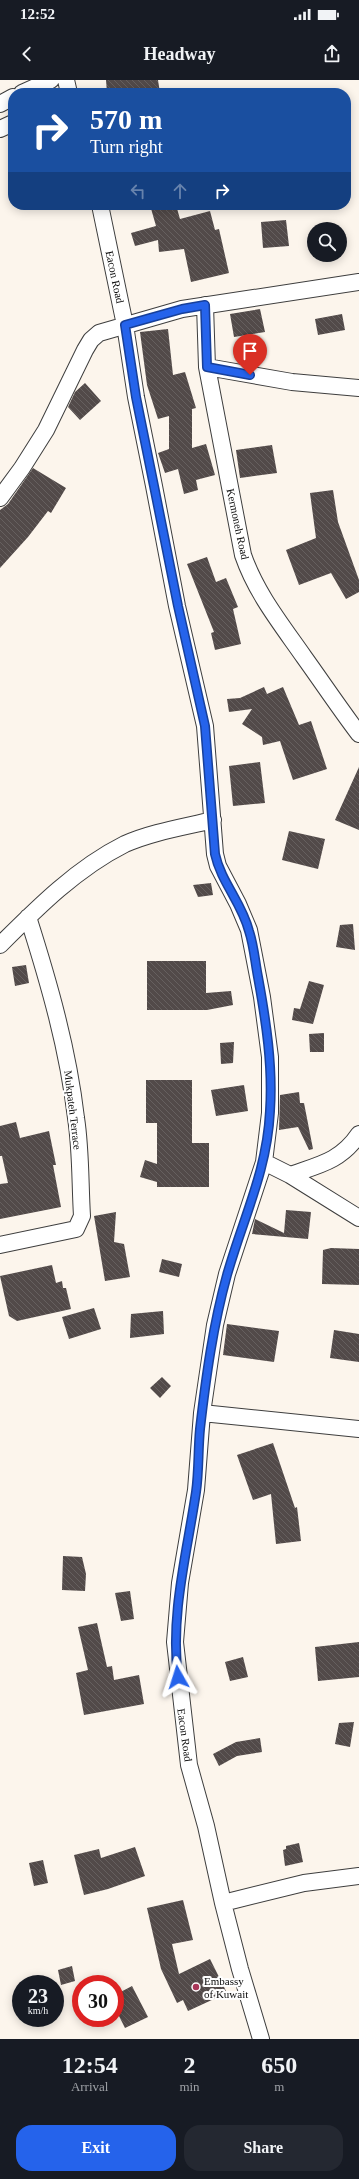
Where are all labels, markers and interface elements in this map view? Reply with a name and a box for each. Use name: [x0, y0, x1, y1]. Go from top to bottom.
text: 12:52: [20, 6, 55, 22]
icon: back: [16, 43, 38, 65]
icon: share: [321, 43, 343, 65]
text: Headway: [144, 44, 216, 64]
icon: right: [24, 104, 76, 156]
text: 570 m: [90, 104, 162, 135]
text: Turn right: [90, 137, 163, 157]
icon: left: [127, 180, 149, 202]
icon: ahead: [169, 180, 191, 202]
icon: right: [211, 180, 233, 202]
map controls: [307, 222, 347, 262]
button: search: [307, 222, 347, 262]
street label: Eacon Road: [104, 250, 127, 305]
pin: [233, 334, 267, 375]
icon: arrive: [239, 340, 261, 362]
street label: Kermoneh Road: [225, 487, 251, 561]
street label: Mukpateh Terrace: [62, 1070, 84, 1151]
position arrow: [157, 1656, 199, 1698]
street label: Eacon Road: [175, 1708, 195, 1763]
speed limit sign: 30: [72, 1975, 124, 2027]
place label: Embassy of Kuwait: [204, 1975, 248, 2000]
marker: Embassy of Kuwait: [191, 1982, 201, 1992]
text: 23: [28, 1985, 48, 2007]
text: km/h: [28, 2005, 48, 2016]
text: 12:54: [62, 2052, 118, 2078]
text: 2: [183, 2052, 195, 2078]
text: 650: [261, 2052, 297, 2078]
text: Arrival: [71, 2079, 108, 2094]
text: min: [179, 2079, 200, 2094]
text: m: [274, 2079, 284, 2094]
button: Exit: [16, 2125, 176, 2171]
button: Share: [184, 2125, 343, 2171]

